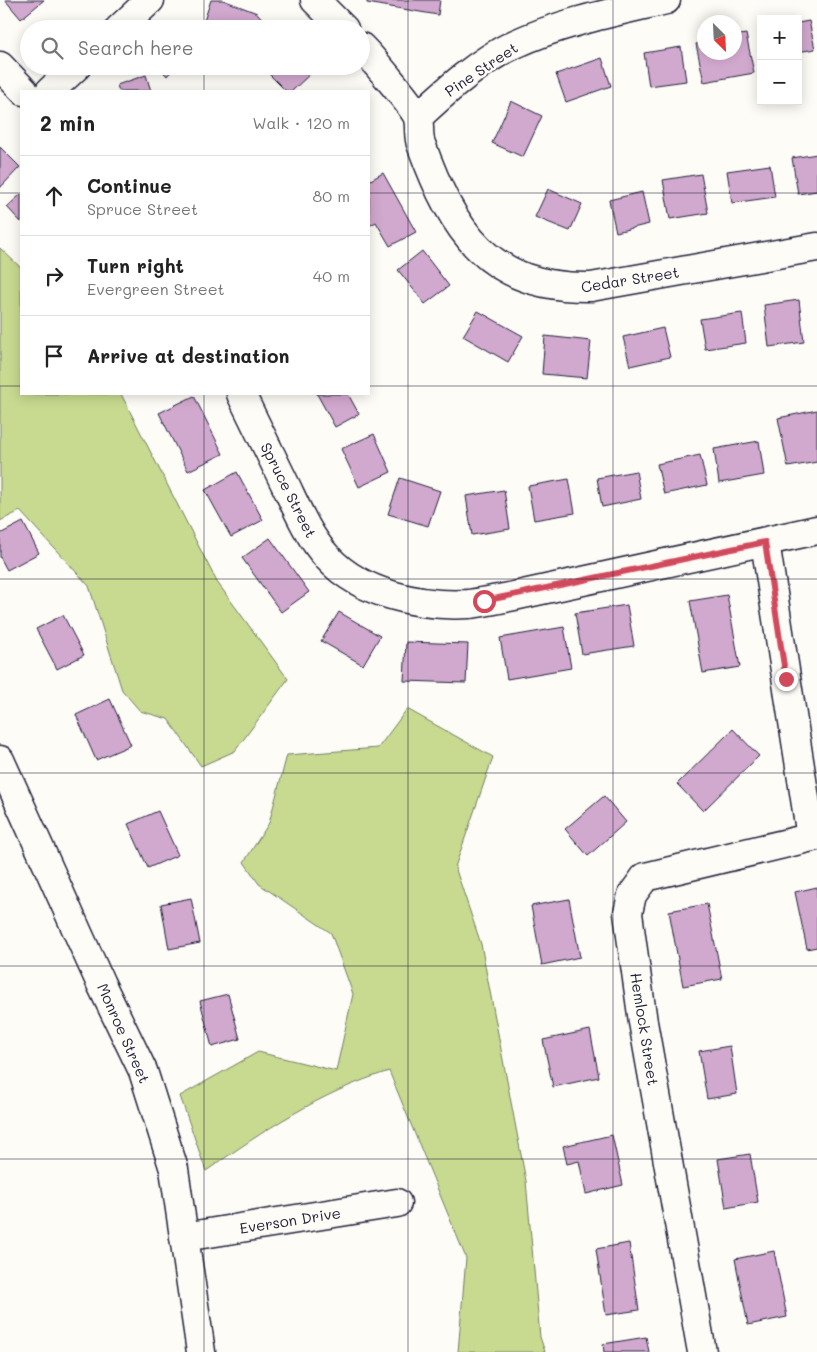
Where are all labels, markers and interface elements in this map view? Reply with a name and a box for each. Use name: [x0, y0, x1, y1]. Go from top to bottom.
north arrow: [697, 15, 742, 60]
map controls: [757, 15, 802, 105]
button: +: [757, 15, 802, 60]
search box: [20, 20, 370, 75]
icon: search: [38, 34, 66, 62]
text: Search here: [78, 35, 194, 60]
street label: Pine Street: [441, 37, 521, 101]
button: −: [757, 60, 802, 105]
text: 2 min: [40, 109, 95, 136]
text: Walk · 120 m: [252, 112, 350, 133]
text: Continue: [87, 173, 172, 198]
icon: ahead: [40, 182, 68, 210]
text: 80 m: [313, 185, 350, 206]
text: Spruce Street: [87, 198, 198, 219]
text: Turn right: [87, 253, 184, 278]
street label: Cedar Street: [580, 261, 680, 297]
icon: right: [40, 262, 68, 290]
text: 40 m: [313, 265, 350, 286]
text: Evergreen Street: [87, 278, 225, 299]
icon: arrive: [40, 342, 68, 370]
text: Arrive at destination: [87, 343, 290, 368]
street label: Spruce Street: [256, 439, 322, 541]
route start: [473, 590, 496, 613]
route end: [775, 668, 798, 691]
street label: Hemlock Street: [626, 971, 664, 1087]
street label: Monroe Street: [93, 980, 155, 1086]
street label: Everson Drive: [238, 1202, 342, 1238]

